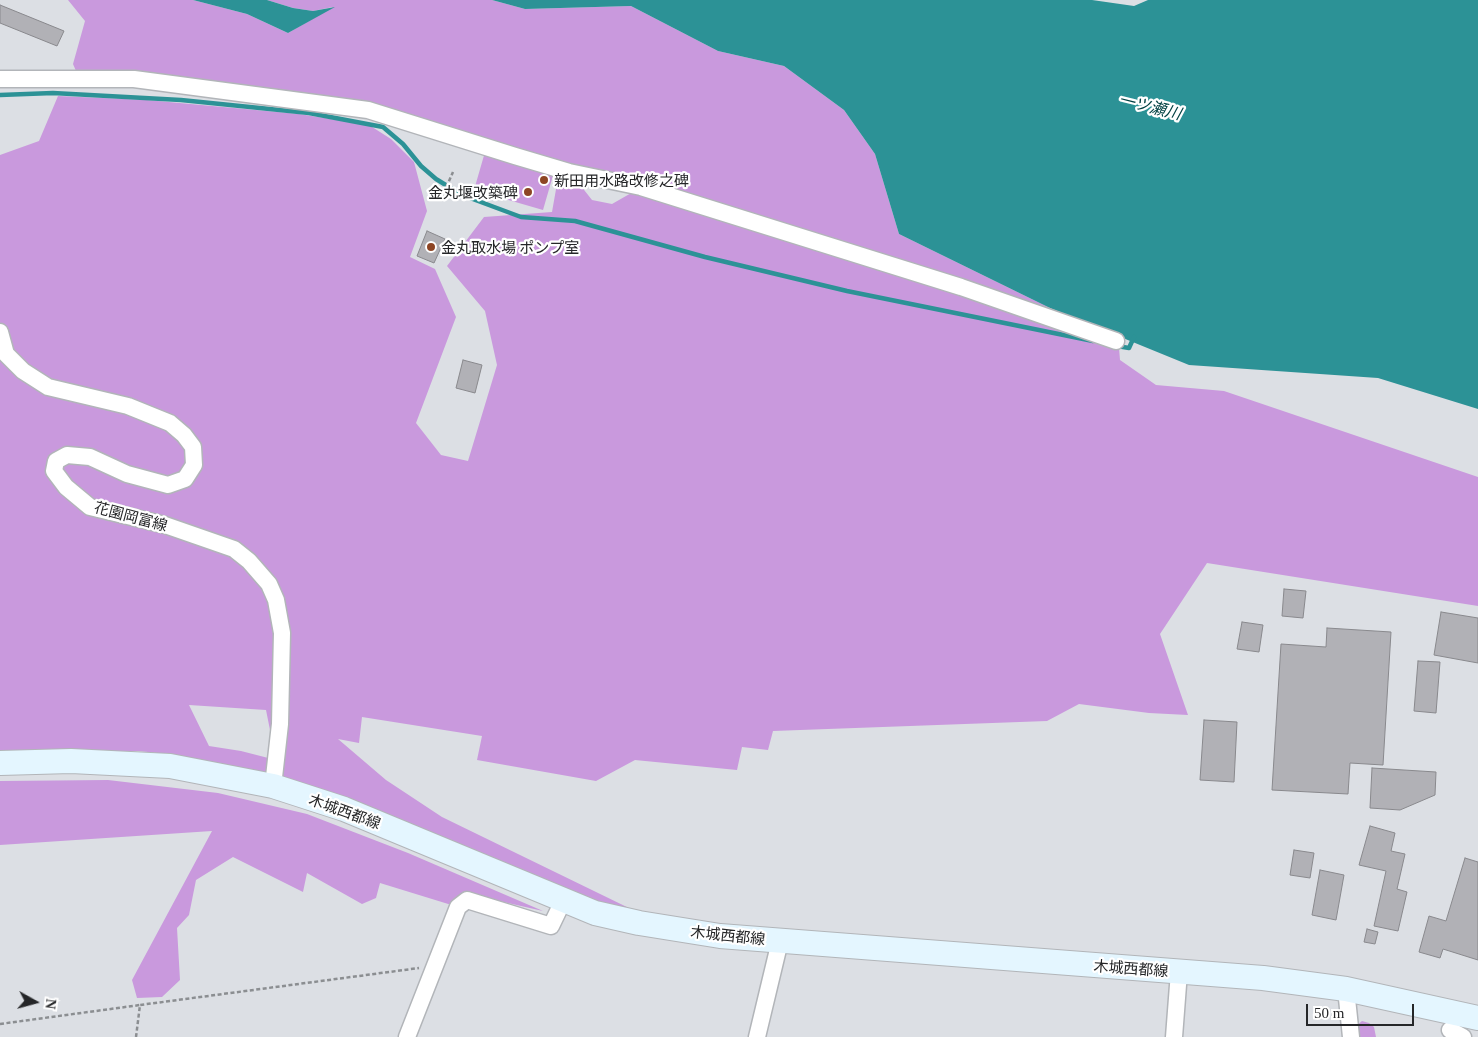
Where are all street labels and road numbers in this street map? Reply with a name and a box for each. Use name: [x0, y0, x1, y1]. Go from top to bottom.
street label: 花園岡富線: [92, 498, 170, 534]
street label: 木城西都線: [307, 790, 383, 832]
street label: 木城西都線: [690, 922, 766, 948]
street label: 木城西都線: [1093, 956, 1169, 980]

